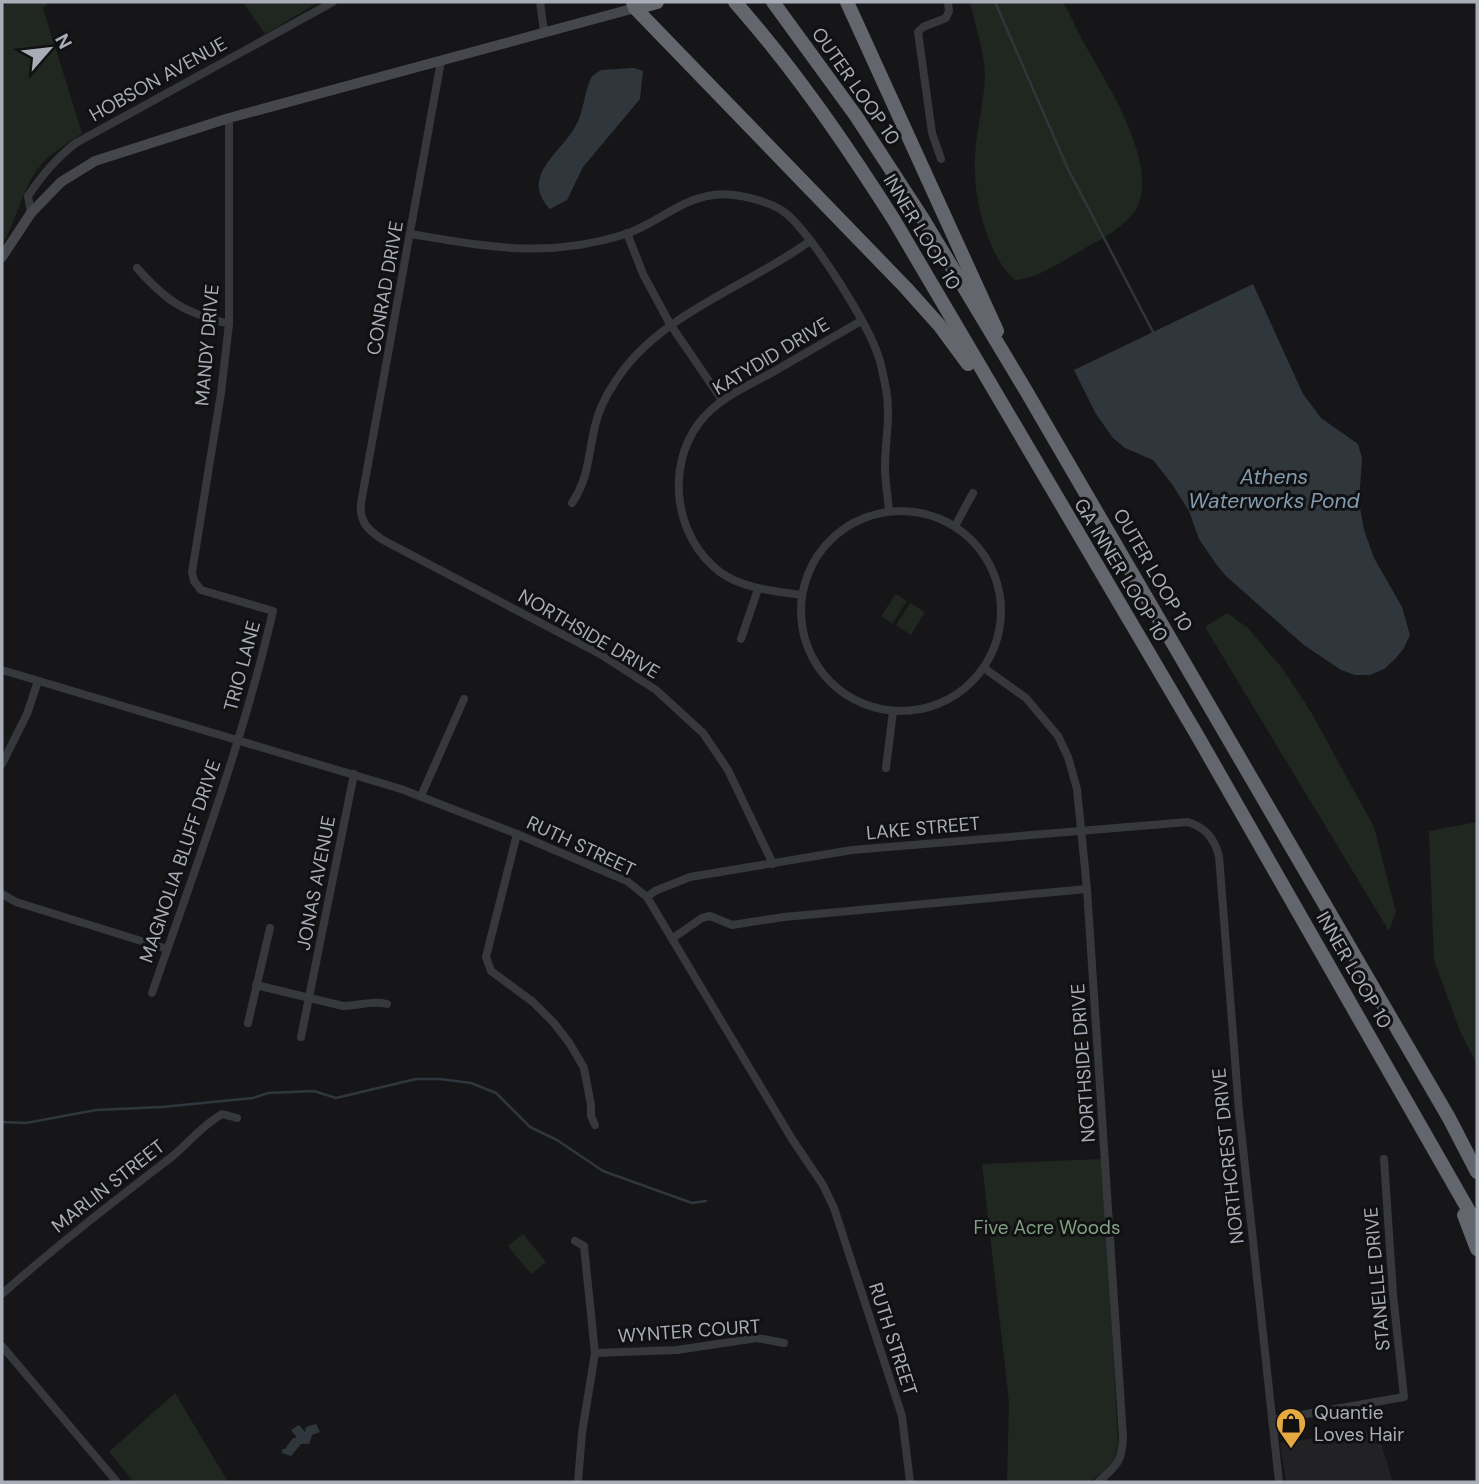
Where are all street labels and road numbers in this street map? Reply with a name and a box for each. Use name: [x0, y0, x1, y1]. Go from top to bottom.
street label: OUTER LOOP 10: [806, 22, 906, 150]
street label: HOBSON AVENUE: [85, 31, 231, 127]
street label: INNER LOOP 10: [878, 169, 966, 295]
street label: CONRAD DRIVE: [361, 219, 409, 357]
street label: MANDY DRIVE: [189, 283, 225, 407]
street label: KATYDID DRIVE: [708, 311, 834, 401]
street label: GA INNER LOOP 10: [1068, 494, 1174, 646]
street label: OUTER LOOP 10: [1108, 504, 1198, 636]
street label: NORTHSIDE DRIVE: [514, 583, 664, 685]
street label: TRIO LANE: [218, 618, 266, 714]
street label: MAGNOLIA BLUFF DRIVE: [133, 756, 227, 966]
street label: RUTH STREET: [523, 810, 640, 882]
street label: LAKE STREET: [865, 811, 981, 845]
street label: JONAS AVENUE: [291, 814, 341, 952]
street label: INNER LOOP 10: [1310, 907, 1398, 1033]
street label: NORTHSIDE DRIVE: [1065, 983, 1101, 1143]
street label: NORTHCREST DRIVE: [1206, 1067, 1250, 1245]
street label: MARLIN STREET: [46, 1134, 170, 1238]
street label: STANELLE DRIVE: [1358, 1206, 1396, 1352]
street label: RUTH STREET: [863, 1279, 923, 1399]
street label: WYNTER COURT: [617, 1314, 762, 1348]

